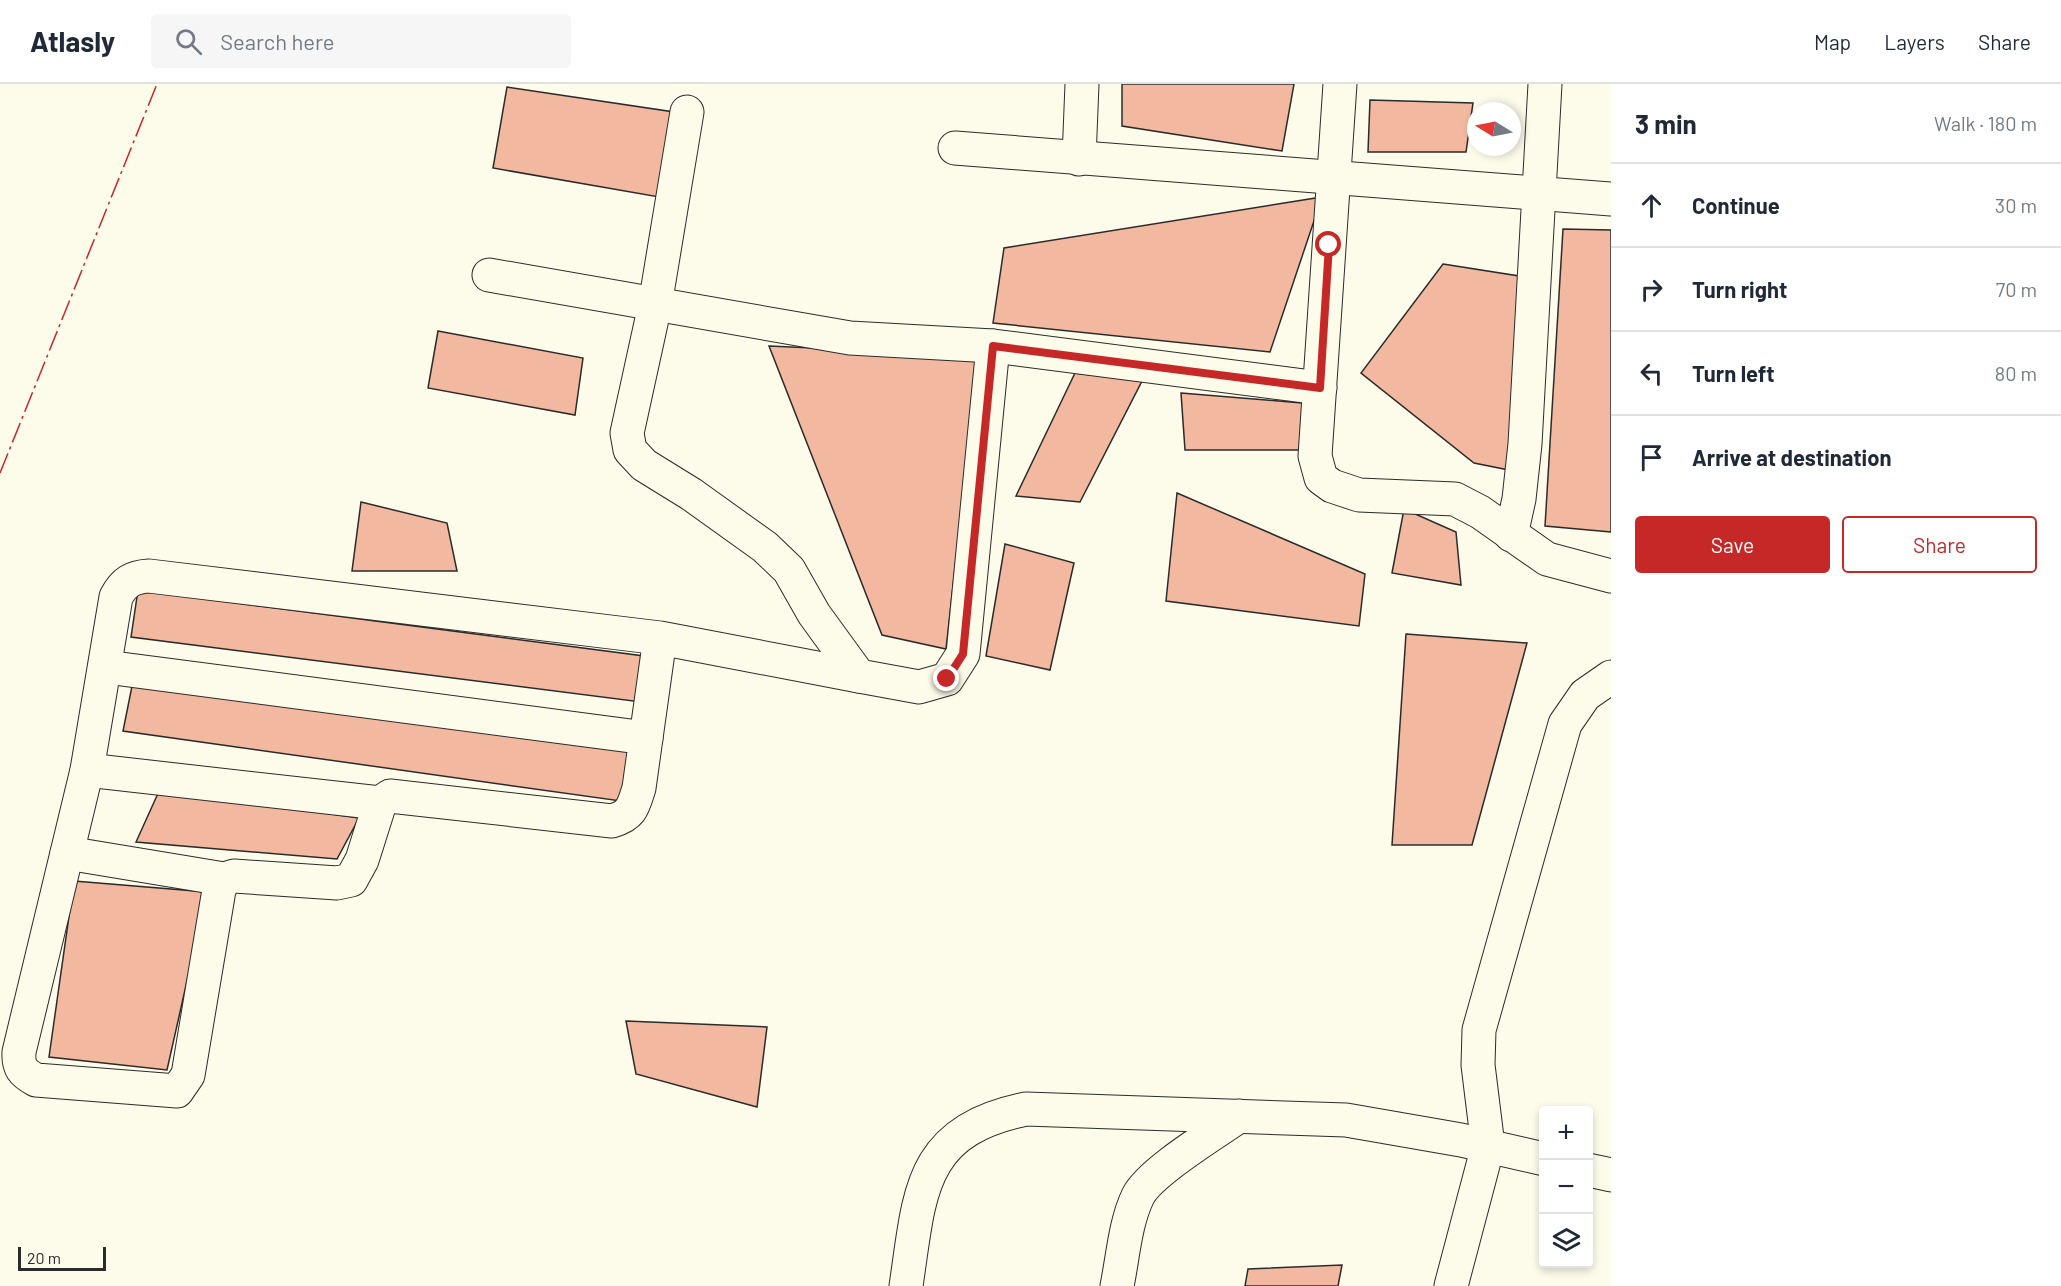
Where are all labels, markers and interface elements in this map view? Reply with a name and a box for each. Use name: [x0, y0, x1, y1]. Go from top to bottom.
search box: [151, 14, 571, 68]
text: Atlasly: [30, 24, 115, 58]
icon: search: [172, 25, 205, 58]
text: Search here: [220, 28, 335, 54]
text: Map: [1814, 29, 1851, 54]
text: Layers: [1884, 29, 1945, 54]
text: Share: [1978, 29, 2031, 54]
north arrow: [1467, 102, 1521, 156]
text: 3 min: [1635, 108, 1697, 139]
text: Walk · 180 m: [1934, 111, 2037, 135]
icon: ahead: [1635, 189, 1668, 222]
text: Continue: [1692, 192, 1780, 218]
text: 30 m: [1995, 193, 2037, 217]
route start: [1315, 231, 1341, 257]
icon: right: [1635, 273, 1668, 306]
text: Turn right: [1692, 276, 1787, 302]
text: 70 m: [1996, 277, 2037, 301]
icon: left: [1635, 357, 1668, 390]
text: Turn left: [1692, 360, 1775, 386]
text: 80 m: [1995, 361, 2037, 385]
icon: arrive: [1635, 441, 1668, 474]
text: Arrive at destination: [1692, 444, 1891, 470]
button: Save: [1635, 516, 1830, 573]
button: Share: [1842, 516, 2037, 573]
route end: [933, 665, 959, 691]
map controls: [1539, 1106, 1593, 1268]
button: +: [1539, 1106, 1593, 1160]
button: −: [1539, 1160, 1593, 1214]
button: layers: [1539, 1214, 1593, 1268]
scale bar: [18, 1244, 106, 1272]
text: 20 m: [27, 1248, 61, 1267]

